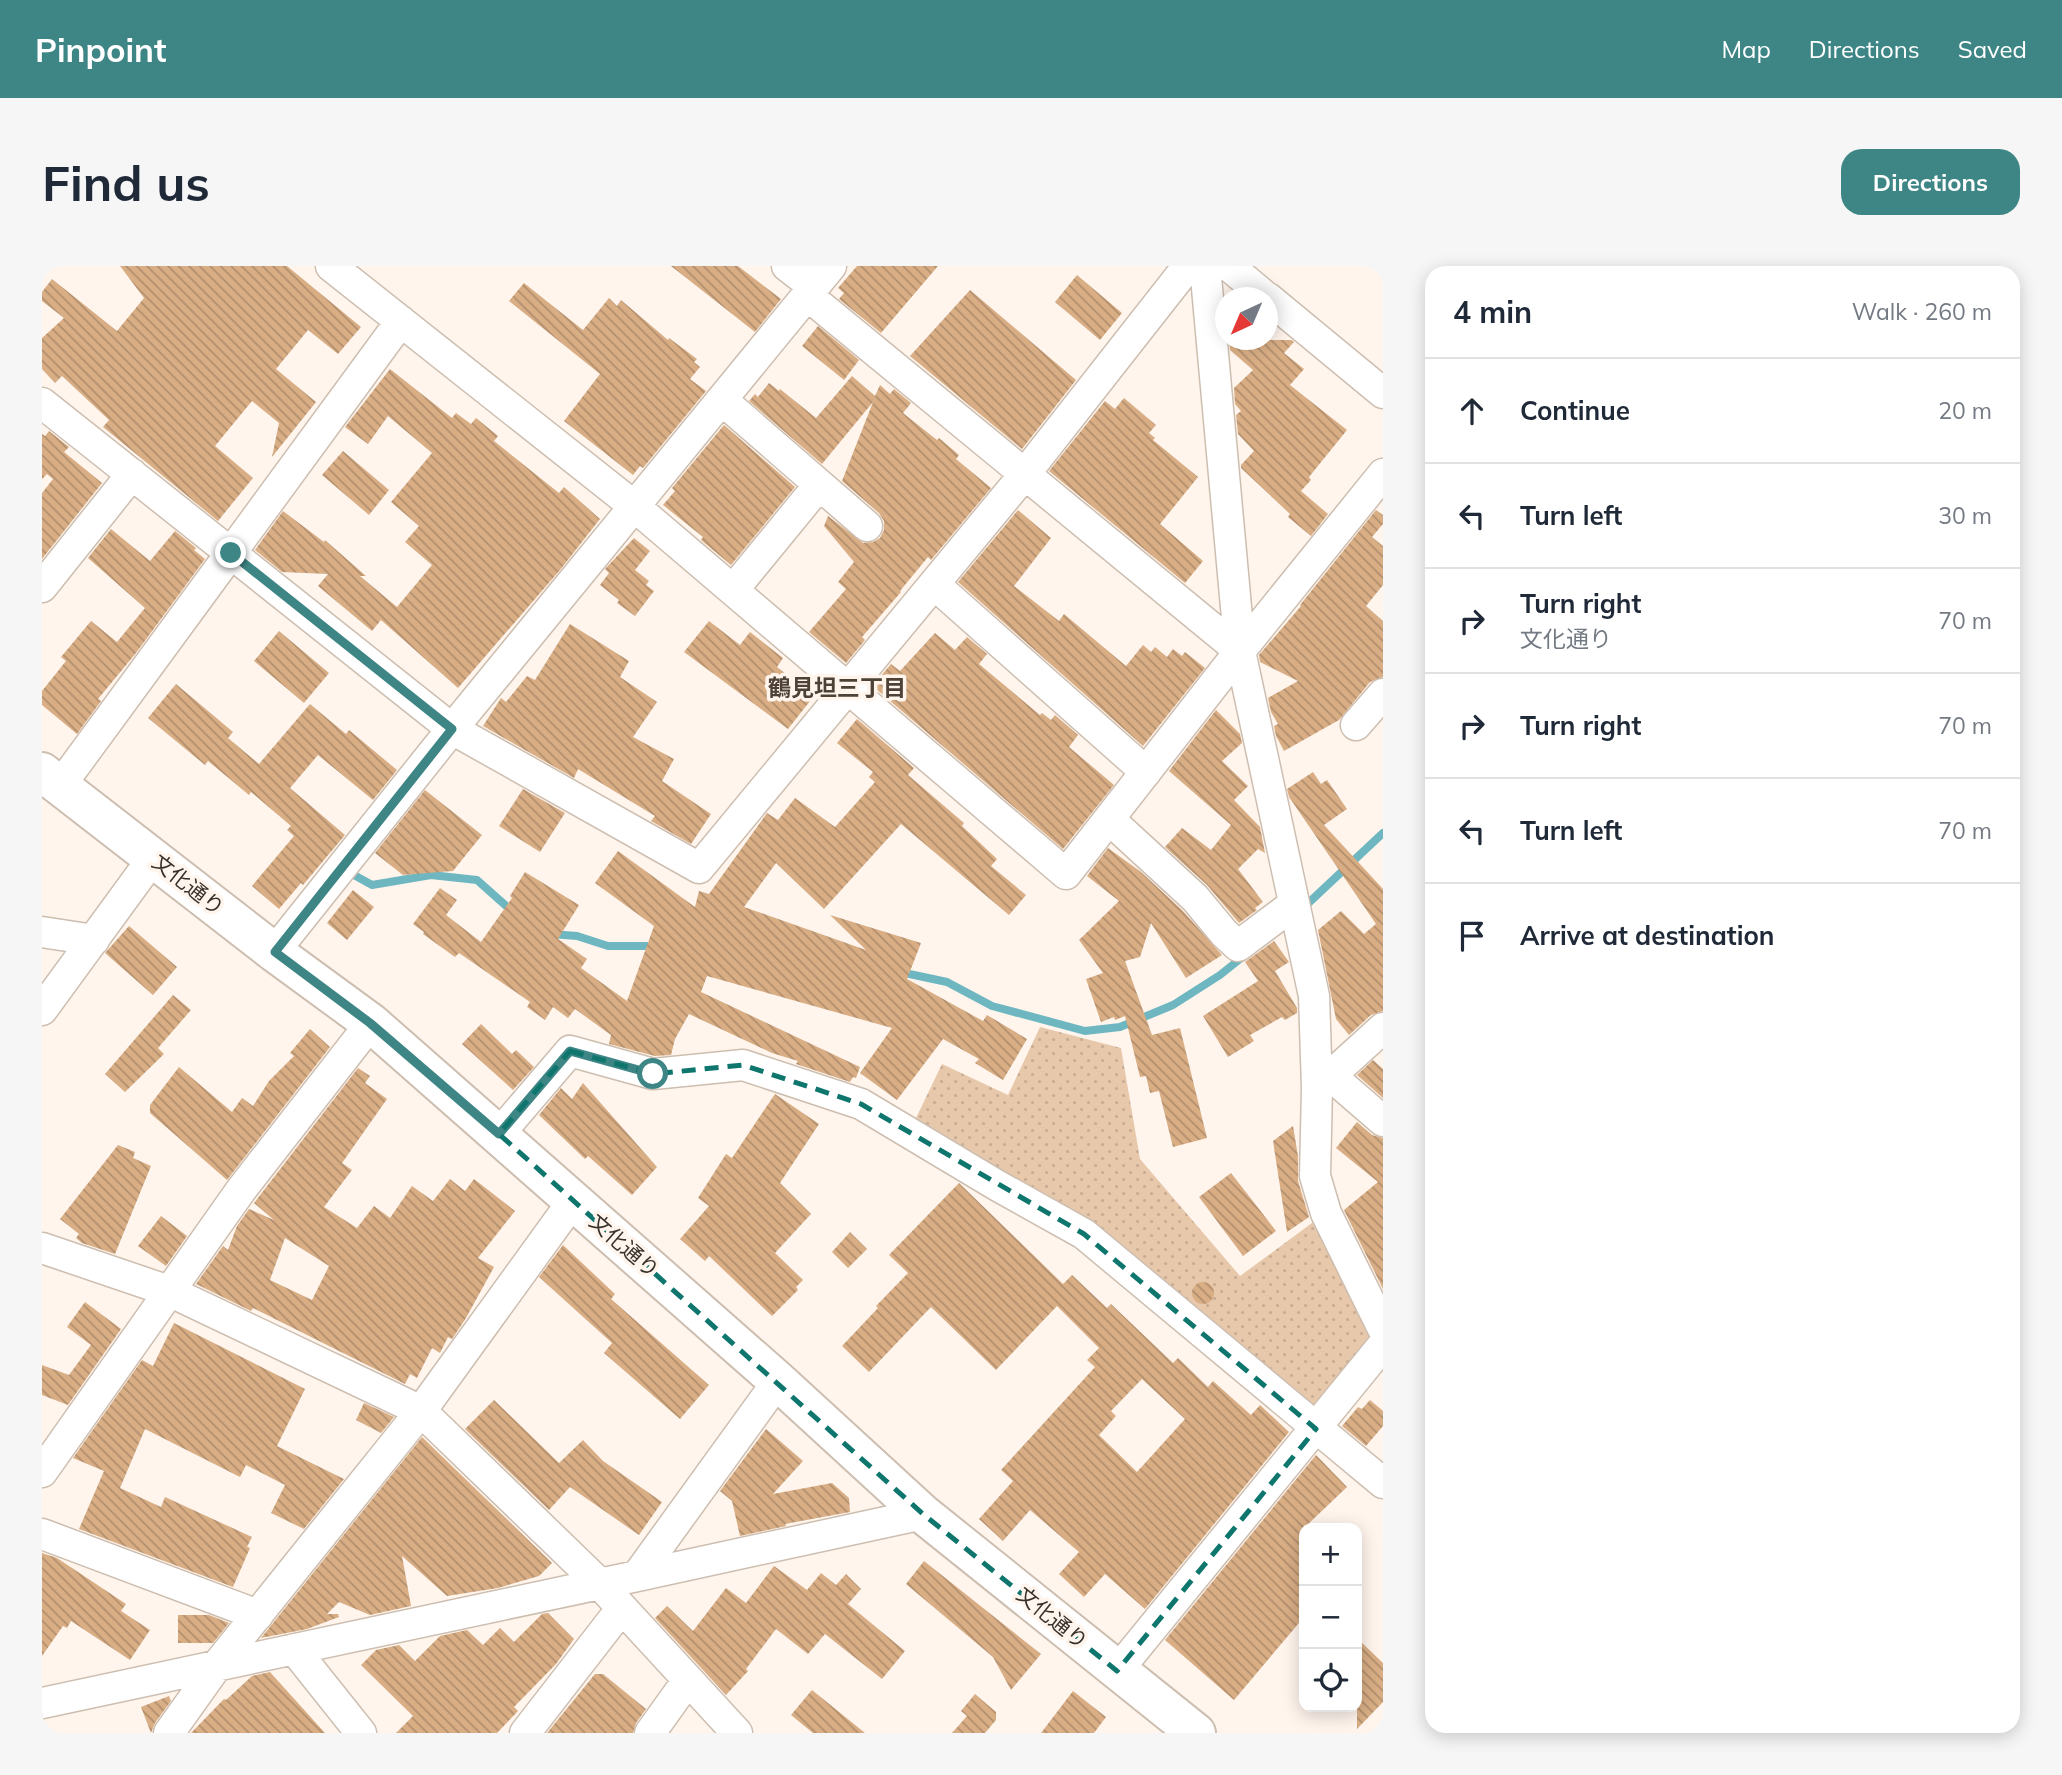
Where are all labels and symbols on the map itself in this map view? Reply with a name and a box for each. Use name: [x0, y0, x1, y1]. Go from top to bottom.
north arrow: [1215, 287, 1278, 350]
route end: [215, 537, 246, 568]
district label: 鶴見坦三丁目: [768, 673, 906, 702]
street label: 文化通り: [148, 848, 230, 920]
route start: [637, 1058, 668, 1089]
street label: 文化通り: [584, 1208, 665, 1283]
street label: 文化通り: [1012, 1581, 1093, 1654]

